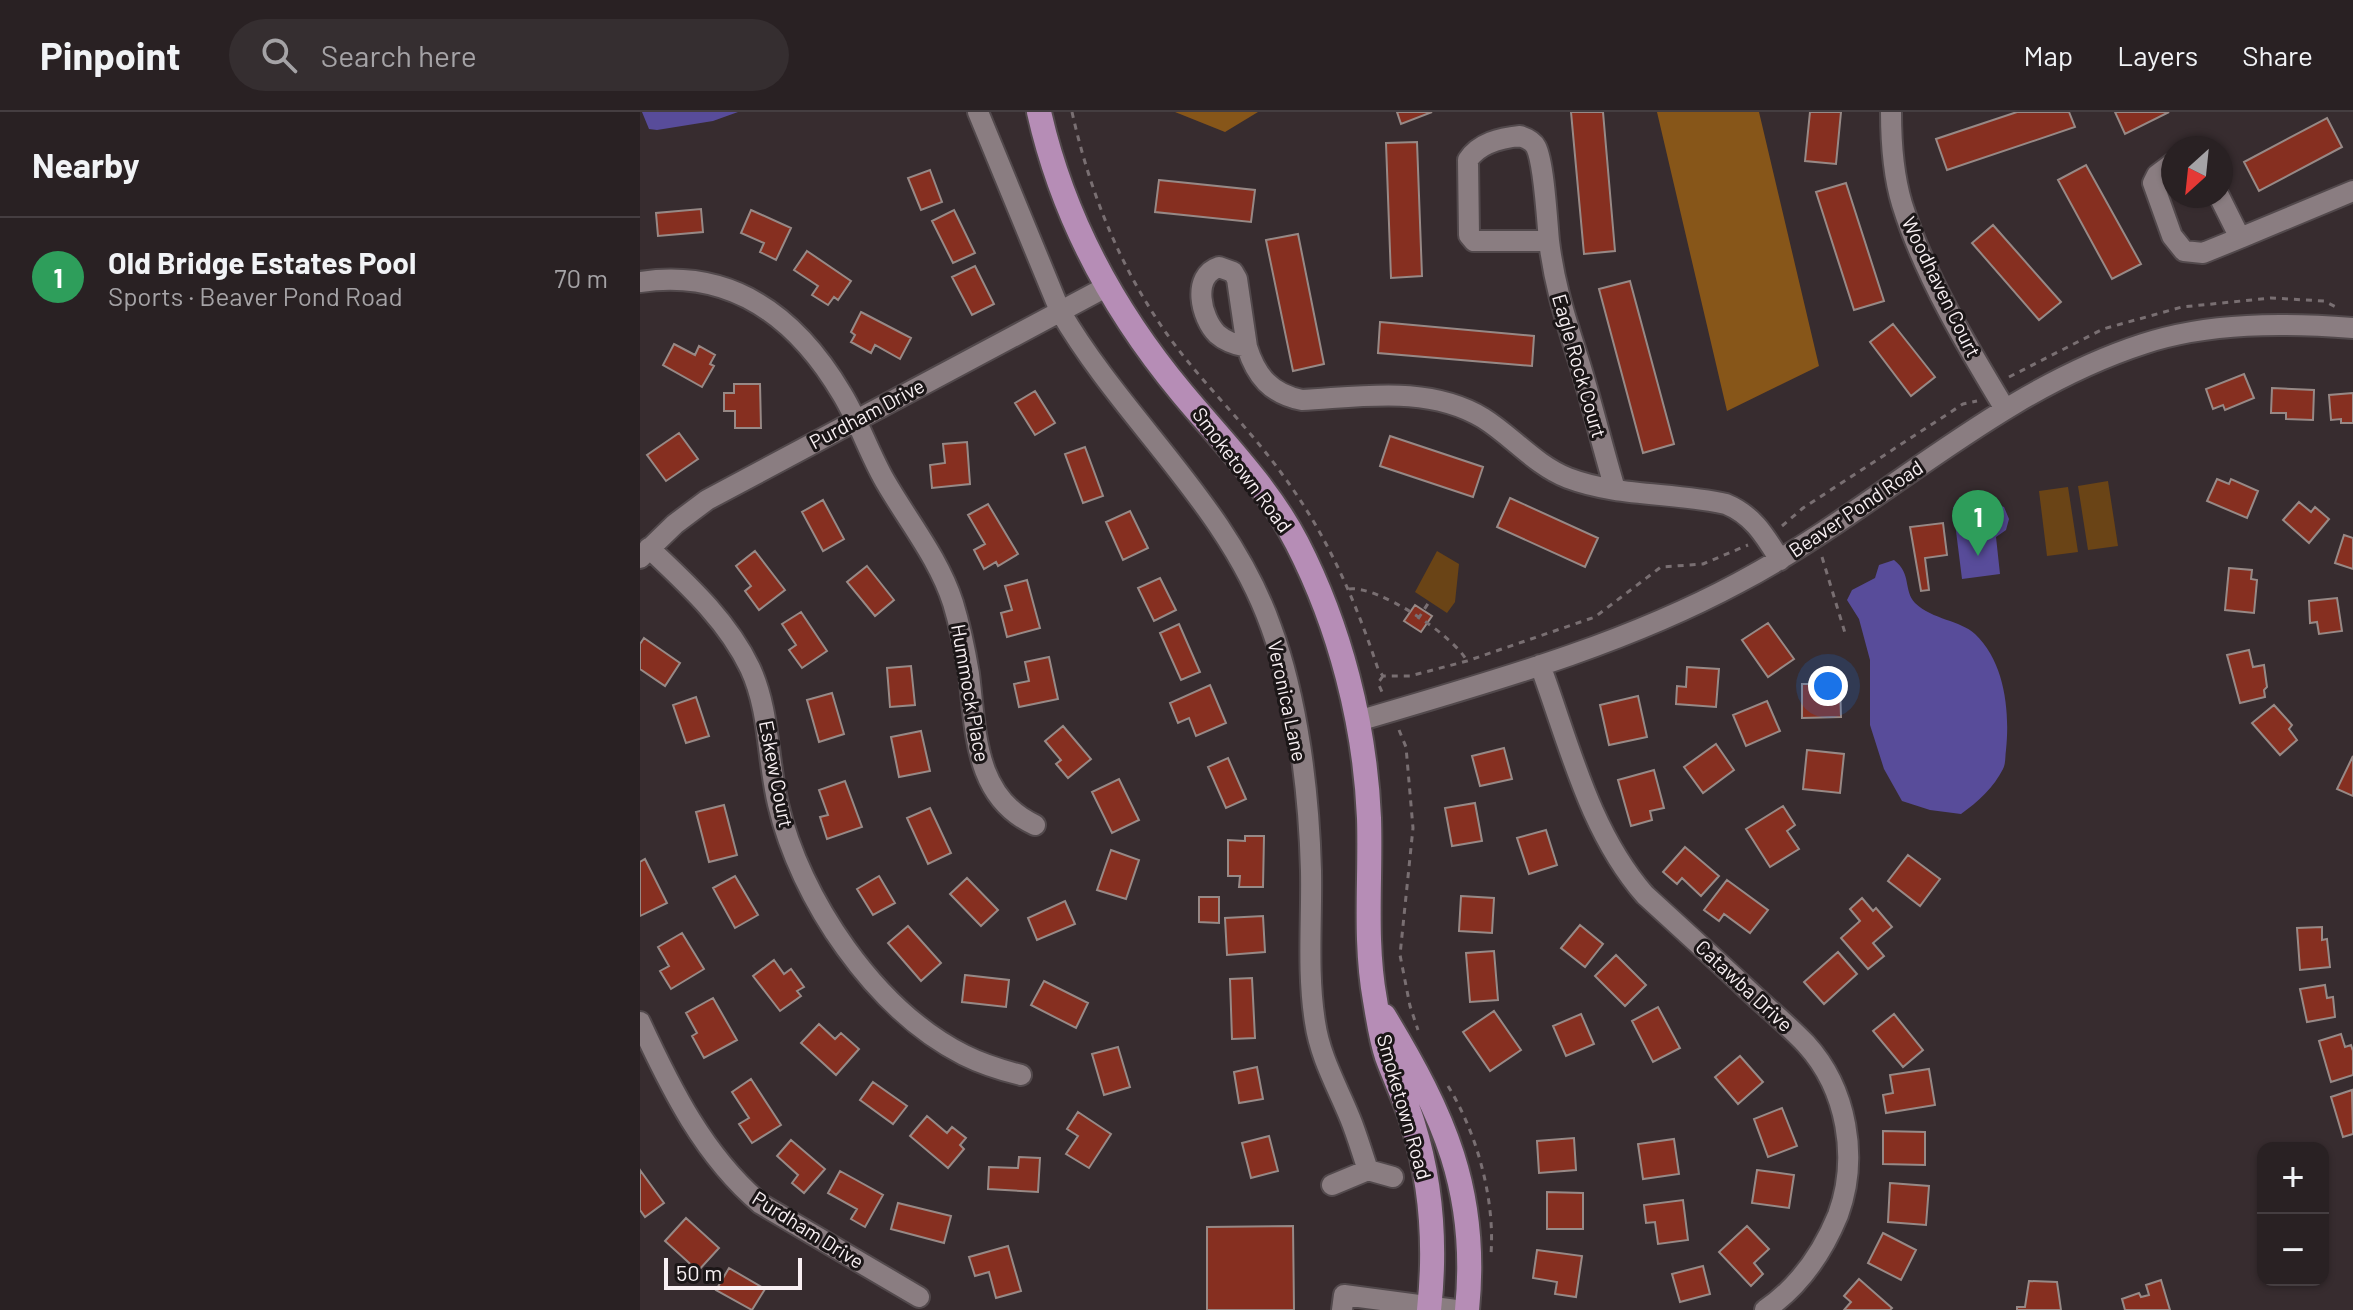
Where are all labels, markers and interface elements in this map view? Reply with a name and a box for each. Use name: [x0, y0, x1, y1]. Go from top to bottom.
search box: [229, 19, 789, 91]
text: Pinpoint: [40, 32, 181, 78]
icon: search: [257, 33, 301, 77]
text: Search here: [321, 37, 477, 73]
text: Map: [2023, 38, 2073, 72]
text: Layers: [2117, 38, 2198, 72]
text: Share: [2242, 38, 2313, 72]
north arrow: [2161, 136, 2233, 208]
text: Nearby: [32, 144, 140, 185]
street label: Woodhaven Court: [1897, 212, 1986, 361]
text: Old Bridge Estates Pool: [108, 244, 416, 280]
text: 1: [53, 262, 63, 293]
text: 70 m: [554, 262, 608, 293]
text: Sports · Beaver Pond Road: [108, 280, 403, 311]
street label: Eagle Rock Court: [1548, 291, 1612, 440]
street label: Purdham Drive: [805, 373, 928, 453]
street label: Smoketown Road: [1188, 402, 1298, 537]
street label: Beaver Pond Road: [1784, 454, 1927, 562]
pin: 1: [1952, 490, 2004, 556]
street label: Hummock Place: [947, 622, 995, 764]
street label: Veronica Lane: [1263, 638, 1312, 763]
your location: [1808, 666, 1848, 706]
street label: Eskew Court: [755, 718, 799, 829]
street label: Catawba Drive: [1691, 934, 1798, 1036]
street label: Smoketown Road: [1373, 1031, 1437, 1182]
map controls: [2257, 1142, 2329, 1286]
button: +: [2257, 1142, 2329, 1214]
street label: Purdham Drive: [748, 1185, 869, 1273]
button: −: [2257, 1214, 2329, 1286]
scale bar: [664, 1254, 802, 1290]
text: 50 m: [676, 1259, 722, 1285]

